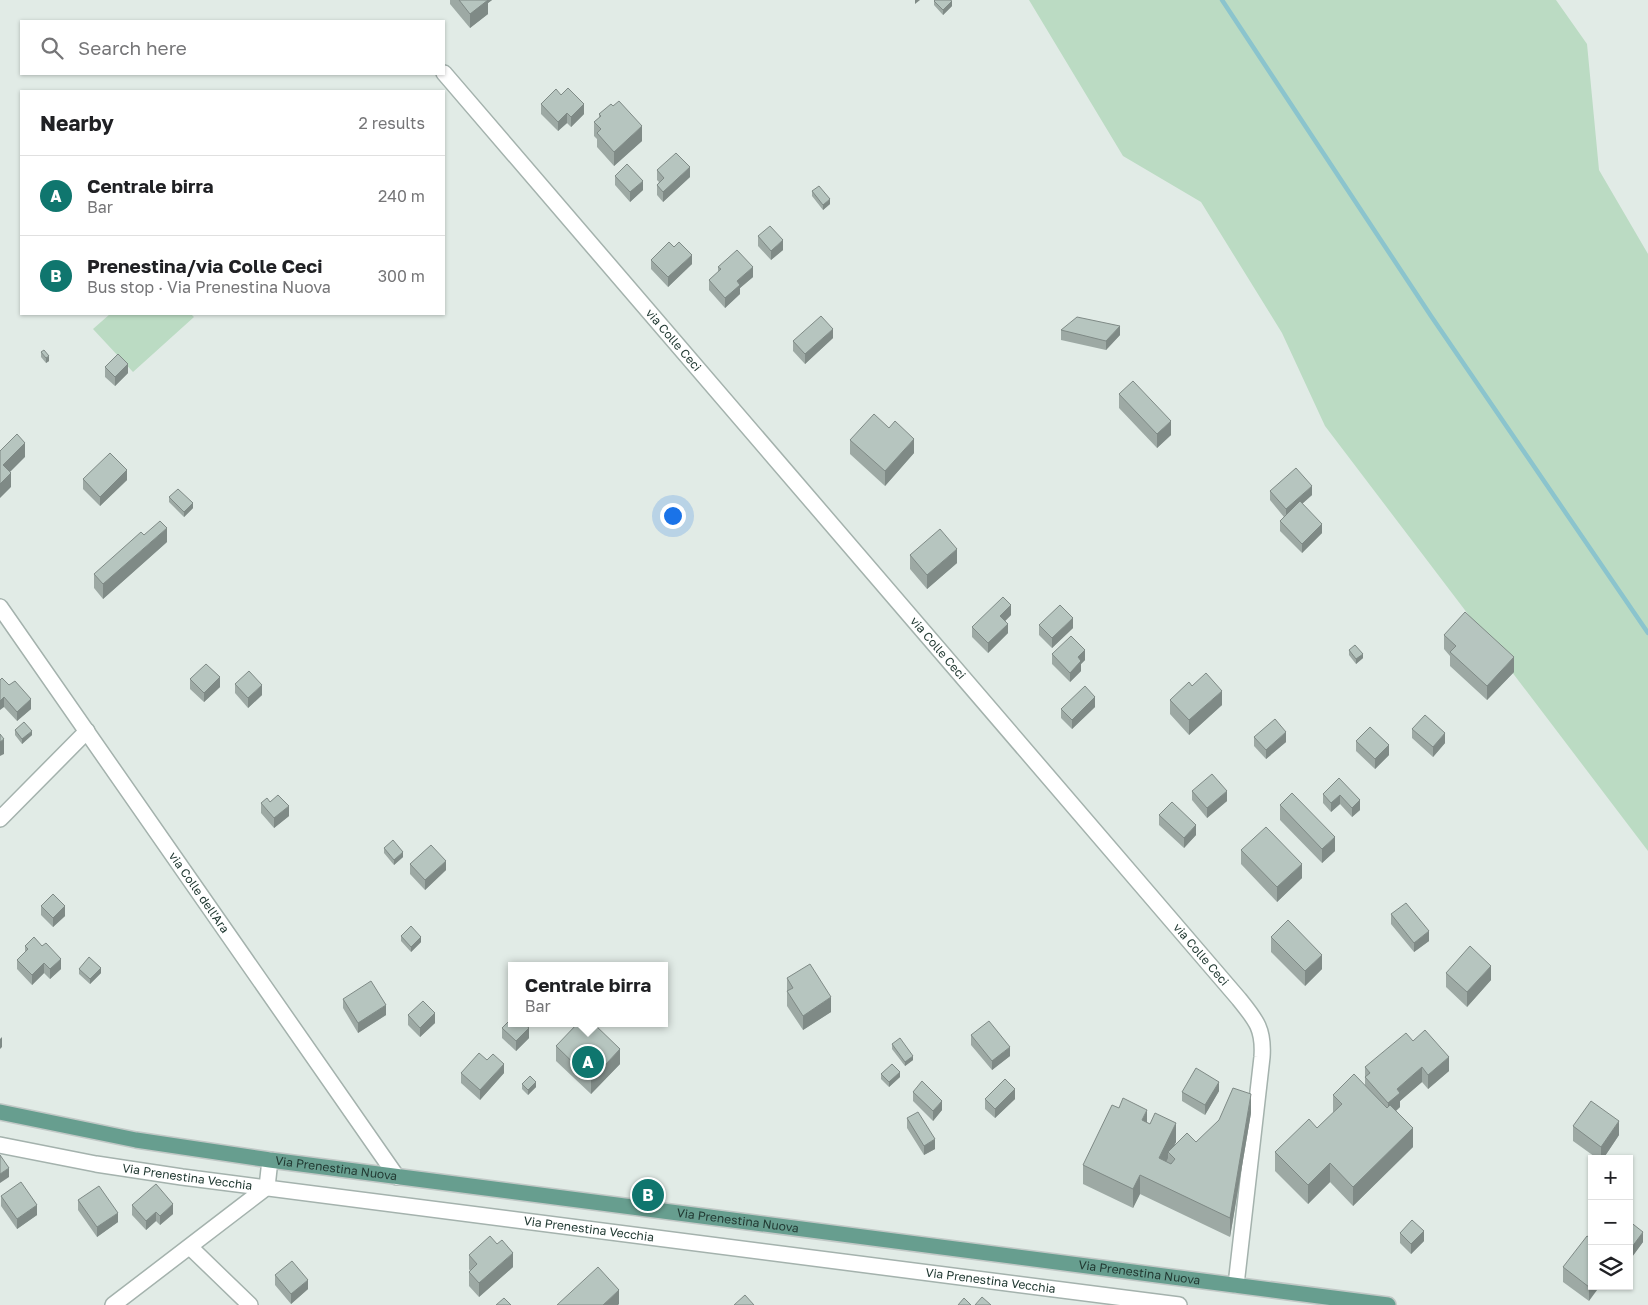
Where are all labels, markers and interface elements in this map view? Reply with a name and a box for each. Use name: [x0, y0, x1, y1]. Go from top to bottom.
search box: [20, 20, 445, 75]
icon: search: [38, 34, 66, 62]
text: Search here: [78, 36, 187, 59]
text: Nearby: [40, 110, 114, 136]
text: 2 results: [359, 113, 425, 133]
text: Centrale birra: [87, 174, 214, 197]
text: A: [50, 186, 62, 206]
text: 240 m: [378, 186, 425, 206]
text: Bar: [87, 197, 113, 217]
text: Prenestina/via Colle Ceci: [87, 254, 322, 277]
text: B: [50, 266, 62, 286]
text: 300 m: [378, 266, 425, 286]
text: Bus stop · Via Prenestina Nuova: [87, 277, 331, 297]
street label: via Colle Ceci: [643, 305, 705, 374]
your location: [660, 503, 686, 529]
street label: via Colle Ceci: [907, 613, 969, 682]
street label: via Colle dell'Ara: [166, 849, 233, 936]
street label: via Colle Ceci: [1170, 920, 1232, 989]
popup: [508, 962, 668, 1027]
text: Centrale birra: [525, 973, 651, 996]
text: Bar: [525, 996, 551, 1016]
pin: A: [572, 1043, 604, 1081]
street label: Via Prenestina Nuova: [274, 1153, 398, 1183]
map controls: [1588, 1155, 1633, 1290]
button: +: [1588, 1155, 1633, 1200]
street label: Via Prenestina Vecchia: [121, 1160, 253, 1193]
pin: B: [632, 1176, 664, 1214]
button: −: [1588, 1200, 1633, 1245]
street label: Via Prenestina Nuova: [676, 1205, 800, 1236]
street label: Via Prenestina Vecchia: [523, 1213, 655, 1245]
button: layers: [1588, 1245, 1633, 1290]
street label: Via Prenestina Nuova: [1078, 1257, 1201, 1288]
street label: Via Prenestina Vecchia: [925, 1265, 1057, 1296]

